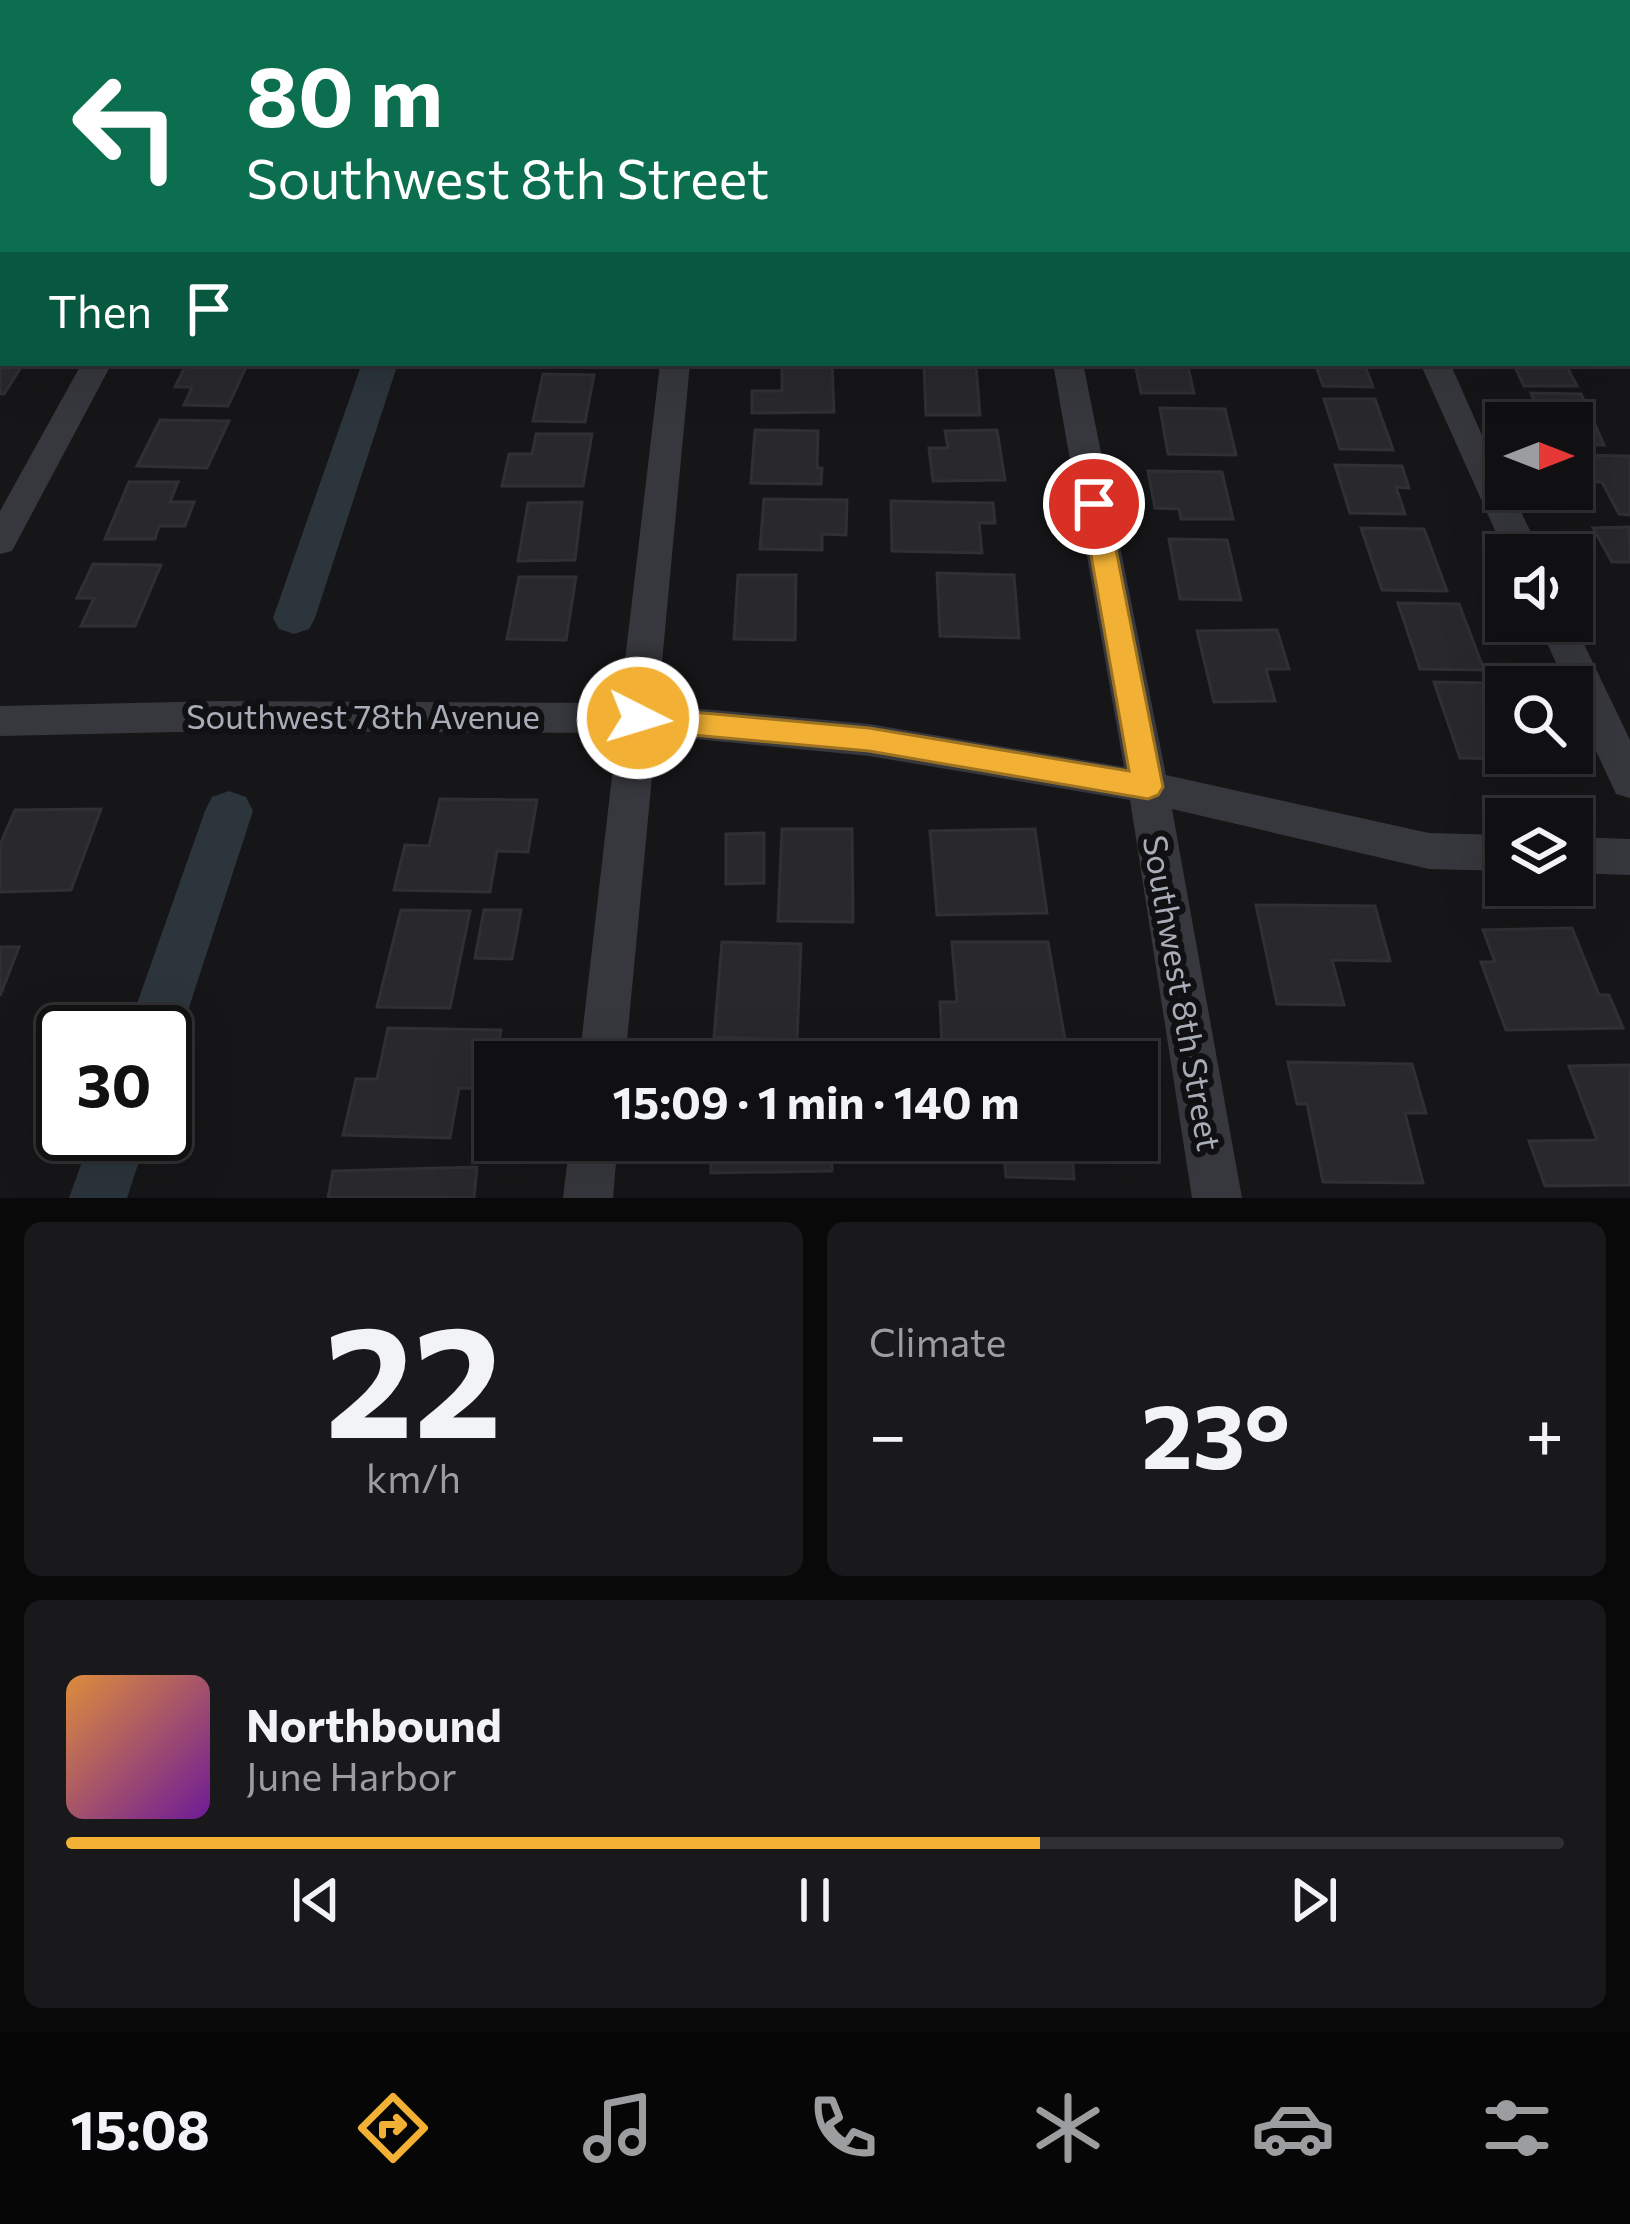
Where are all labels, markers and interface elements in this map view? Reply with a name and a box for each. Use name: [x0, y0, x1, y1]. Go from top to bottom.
text: 80 m: [246, 42, 443, 144]
icon: left: [48, 48, 204, 204]
text: Southwest 8th Street: [246, 144, 769, 210]
icon: arrive: [176, 276, 242, 342]
text: Then: [48, 282, 152, 337]
north arrow: [1485, 402, 1593, 510]
map controls: [1485, 402, 1593, 906]
pin: [1043, 453, 1145, 555]
icon: arrive: [1061, 471, 1127, 537]
button: sound: [1485, 534, 1593, 642]
position arrow: [575, 655, 701, 781]
button: search: [1485, 666, 1593, 774]
street label: Southwest 78th Avenue: [186, 695, 540, 736]
button: layers: [1485, 798, 1593, 906]
street label: Southwest 8th Street: [1136, 832, 1231, 1154]
speed limit sign: 30: [36, 1005, 192, 1161]
text: 15:09 · 1 min · 140 m: [613, 1073, 1019, 1128]
text: 22: [325, 1279, 502, 1470]
text: Climate: [869, 1317, 1006, 1365]
text: 23°: [1142, 1377, 1290, 1488]
text: −: [869, 1392, 907, 1473]
text: +: [1525, 1392, 1564, 1473]
text: km/h: [366, 1453, 461, 1501]
text: Northbound: [246, 1696, 502, 1751]
text: June Harbor: [246, 1751, 457, 1799]
icon: previous: [283, 1867, 349, 1933]
icon: pause: [782, 1867, 848, 1933]
icon: next: [1281, 1867, 1347, 1933]
icon: directions: [351, 2086, 435, 2170]
icon: music: [576, 2086, 660, 2170]
icon: phone: [801, 2086, 885, 2170]
icon: climate: [1026, 2086, 1110, 2170]
icon: car: [1251, 2086, 1335, 2170]
icon: filters: [1475, 2086, 1559, 2170]
text: 15:08: [70, 2095, 210, 2161]

